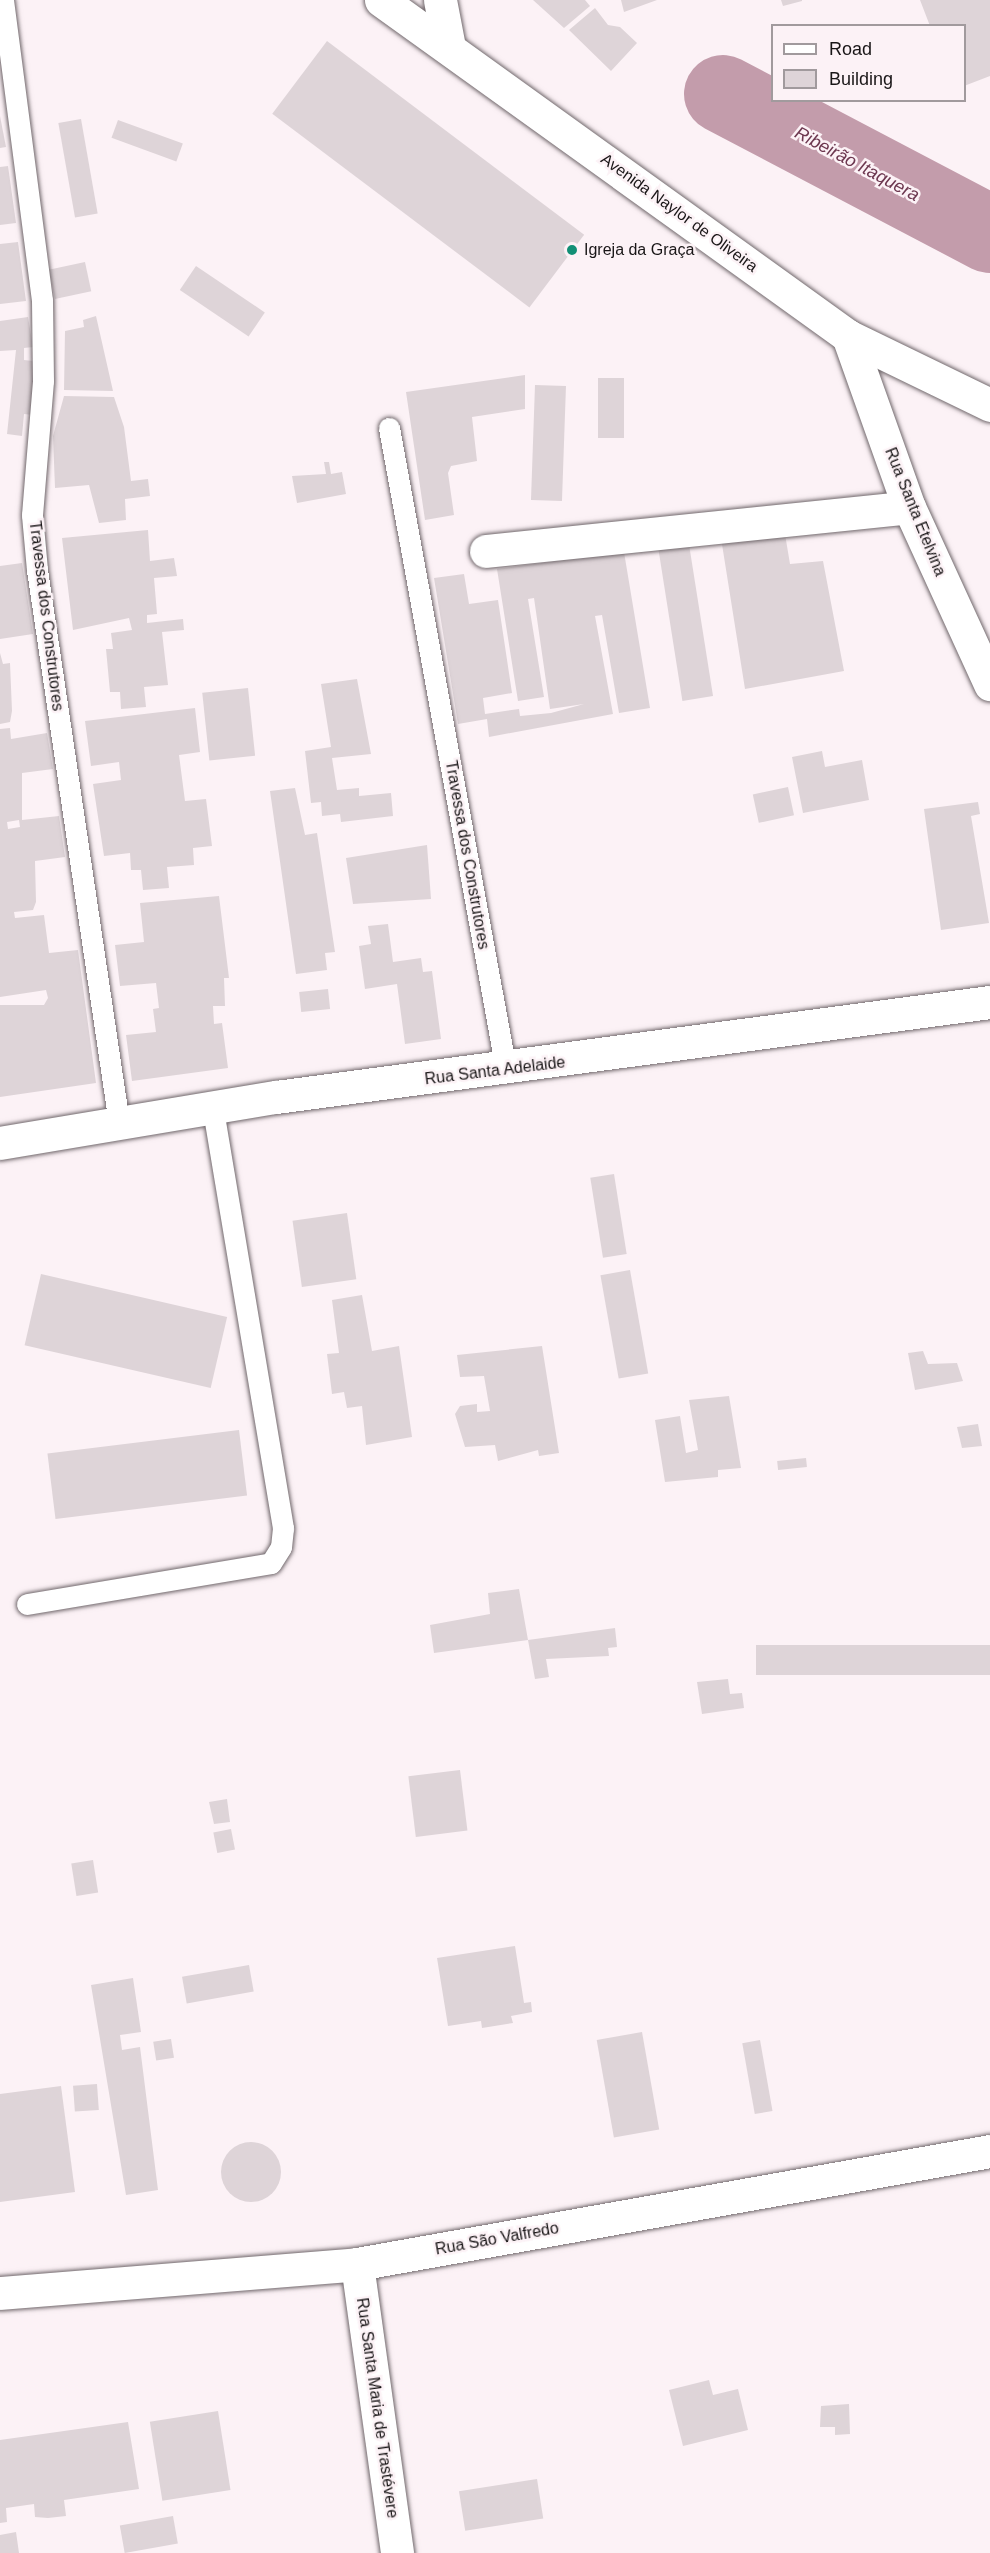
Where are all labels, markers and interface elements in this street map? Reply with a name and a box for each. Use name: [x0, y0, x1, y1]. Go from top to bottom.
legend: [771, 24, 966, 102]
text: Road: [829, 39, 872, 59]
text: Building: [829, 69, 893, 89]
water label: Ribeirão Itaquera: [791, 122, 923, 206]
street label: Avenida Naylor de Oliveira: [597, 150, 761, 276]
place label: Igreja da Graça: [584, 240, 694, 260]
marker: Igreja da Graça: [565, 243, 579, 257]
street label: Rua Santa Etelvina: [880, 445, 950, 579]
street label: Travessa dos Construtores: [25, 520, 67, 712]
street label: Travessa dos Construtores: [441, 759, 493, 951]
street label: Rua Santa Adelaide: [423, 1053, 567, 1089]
street label: Rua São Valfredo: [434, 2219, 560, 2259]
street label: Rua Santa Maria de Trastévere: [352, 2296, 402, 2520]

